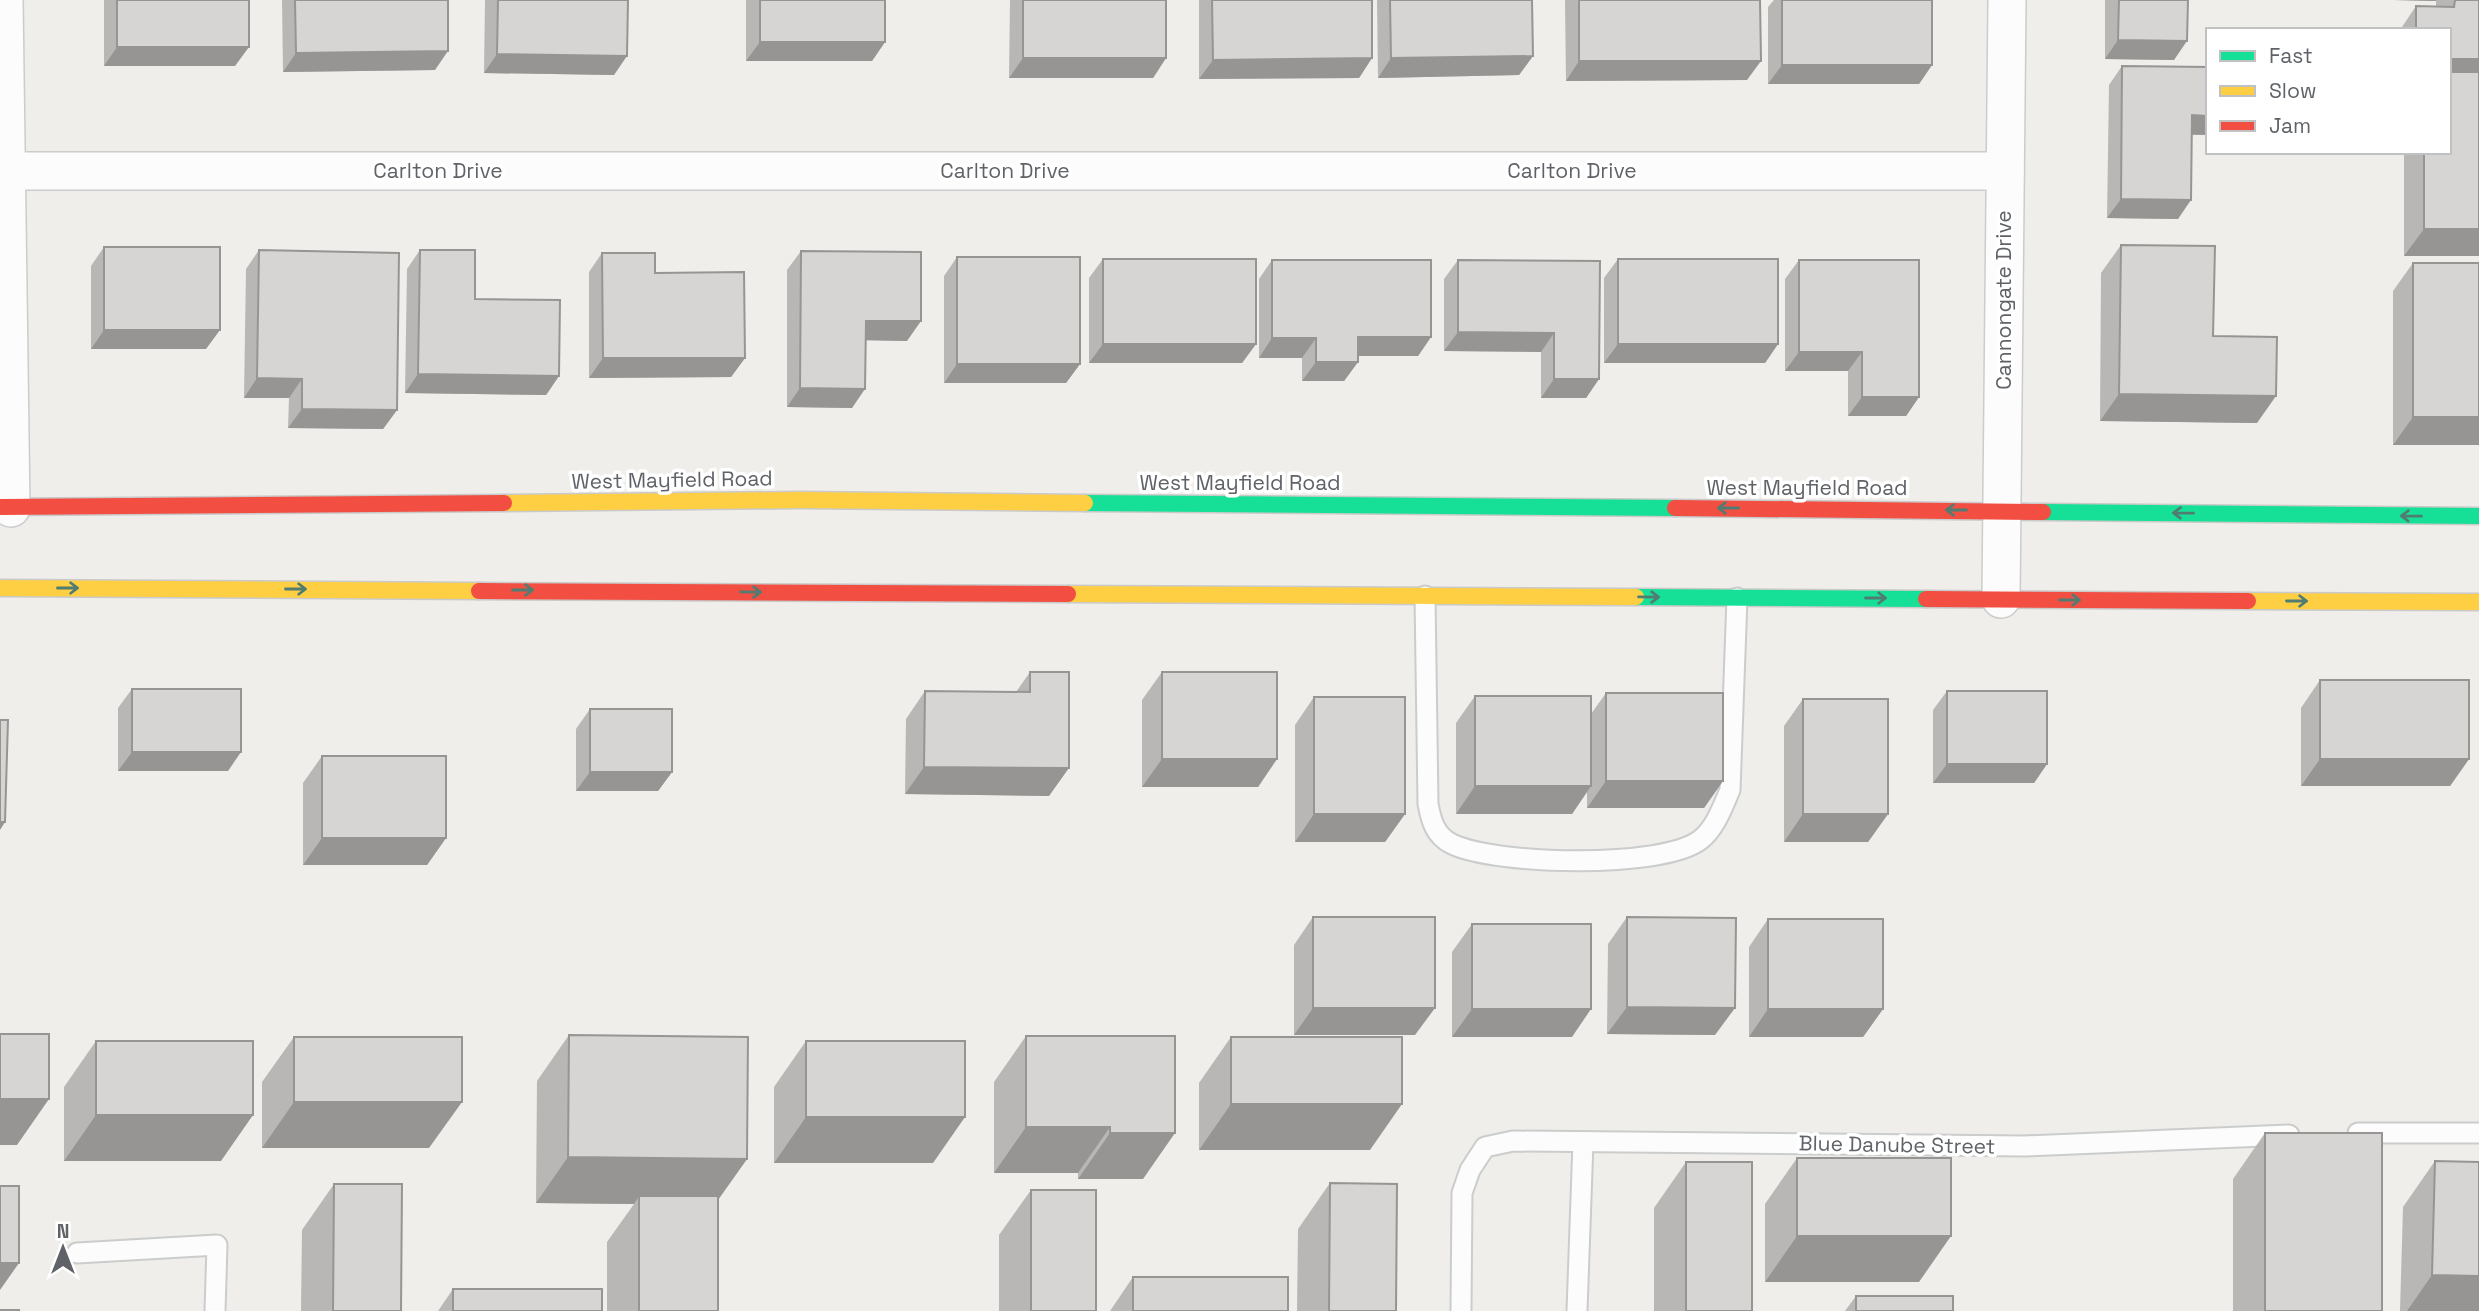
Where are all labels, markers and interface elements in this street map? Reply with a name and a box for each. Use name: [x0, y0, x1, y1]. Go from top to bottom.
legend: [2206, 28, 2451, 154]
text: Fast: [2269, 42, 2313, 69]
text: Slow: [2269, 77, 2317, 104]
text: Jam: [2269, 112, 2311, 139]
street label: Carlton Drive: [373, 157, 503, 184]
street label: Carlton Drive: [940, 157, 1070, 184]
street label: Carlton Drive: [1507, 157, 1637, 184]
street label: Cannongate Drive: [1990, 210, 2017, 390]
street label: West Mayfield Road: [571, 464, 773, 495]
street label: West Mayfield Road: [1139, 469, 1341, 496]
street label: West Mayfield Road: [1706, 474, 1908, 501]
one-way arrow: [1717, 501, 1740, 515]
one-way arrow: [1945, 503, 1968, 517]
one-way arrow: [2172, 506, 2195, 520]
one-way arrow: [2400, 509, 2423, 522]
one-way arrow: [56, 581, 79, 595]
one-way arrow: [284, 582, 307, 596]
one-way arrow: [511, 584, 534, 597]
one-way arrow: [739, 585, 762, 599]
one-way arrow: [1637, 590, 1660, 604]
one-way arrow: [1864, 591, 1887, 605]
one-way arrow: [2058, 593, 2081, 607]
one-way arrow: [2285, 594, 2308, 608]
street label: Blue Danube Street: [1798, 1129, 1996, 1160]
north arrow: [28, 1213, 98, 1283]
text: N: [57, 1219, 69, 1244]

